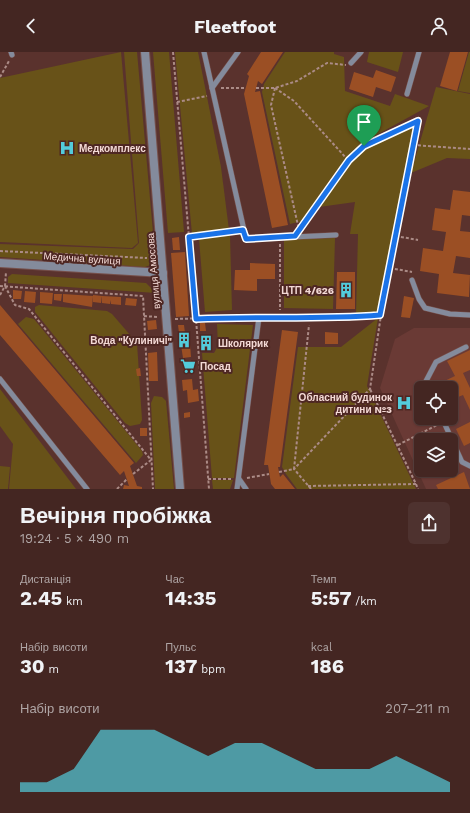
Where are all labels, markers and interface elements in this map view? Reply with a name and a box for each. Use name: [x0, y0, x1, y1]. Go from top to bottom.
icon: back: [20, 15, 42, 37]
icon: person: [428, 15, 450, 37]
text: Fleetfoot: [194, 16, 276, 37]
pin: [347, 105, 381, 146]
icon: arrive: [353, 111, 375, 133]
hospital icon: Медкомплекс: [58, 139, 76, 157]
place label: Медкомплекс: [79, 143, 146, 154]
street label: вулиця Амосова: [145, 232, 162, 309]
street label: Медична вулиця: [43, 250, 121, 267]
building icon: ЦТП 4/626: [337, 281, 355, 299]
place label: ЦТП 4/626: [281, 285, 334, 296]
building icon: Вода "Кулиничі": [175, 331, 193, 349]
building icon: Школярик: [197, 334, 215, 352]
place label: Вода "Кулиничі": [90, 335, 173, 346]
place label: Школярик: [218, 338, 269, 349]
supermarket icon: Посад: [179, 357, 197, 375]
place label: Посад: [200, 361, 231, 372]
map controls: [414, 381, 458, 477]
button: locate: [414, 381, 458, 425]
place label: Обласний будинок дитини №3: [299, 392, 393, 415]
hospital icon: Обласний будинок дитини №3: [395, 394, 413, 412]
button: layers: [414, 433, 458, 477]
button: share: [408, 502, 450, 544]
text: Вечірня пробіжка: [20, 503, 211, 528]
text: 19:24 · 5 × 490 m: [20, 531, 129, 546]
text: Дистанція: [20, 573, 71, 586]
text: Час: [165, 573, 184, 586]
text: Темп: [311, 573, 336, 586]
text: 2.45: [20, 586, 62, 610]
text: 14:35: [165, 586, 216, 610]
text: 5:57: [311, 586, 352, 610]
text: km: [62, 595, 83, 608]
text: /km: [352, 595, 377, 608]
text: Набір висоти: [20, 641, 87, 654]
text: Пульс: [165, 641, 196, 654]
text: kcal: [311, 641, 332, 654]
text: 30: [20, 654, 45, 678]
text: 137: [165, 654, 197, 678]
text: 186: [311, 654, 344, 678]
text: m: [45, 663, 59, 676]
text: bpm: [197, 663, 225, 676]
text: Набір висоти: [20, 701, 100, 716]
text: 207–211 m: [385, 701, 450, 716]

